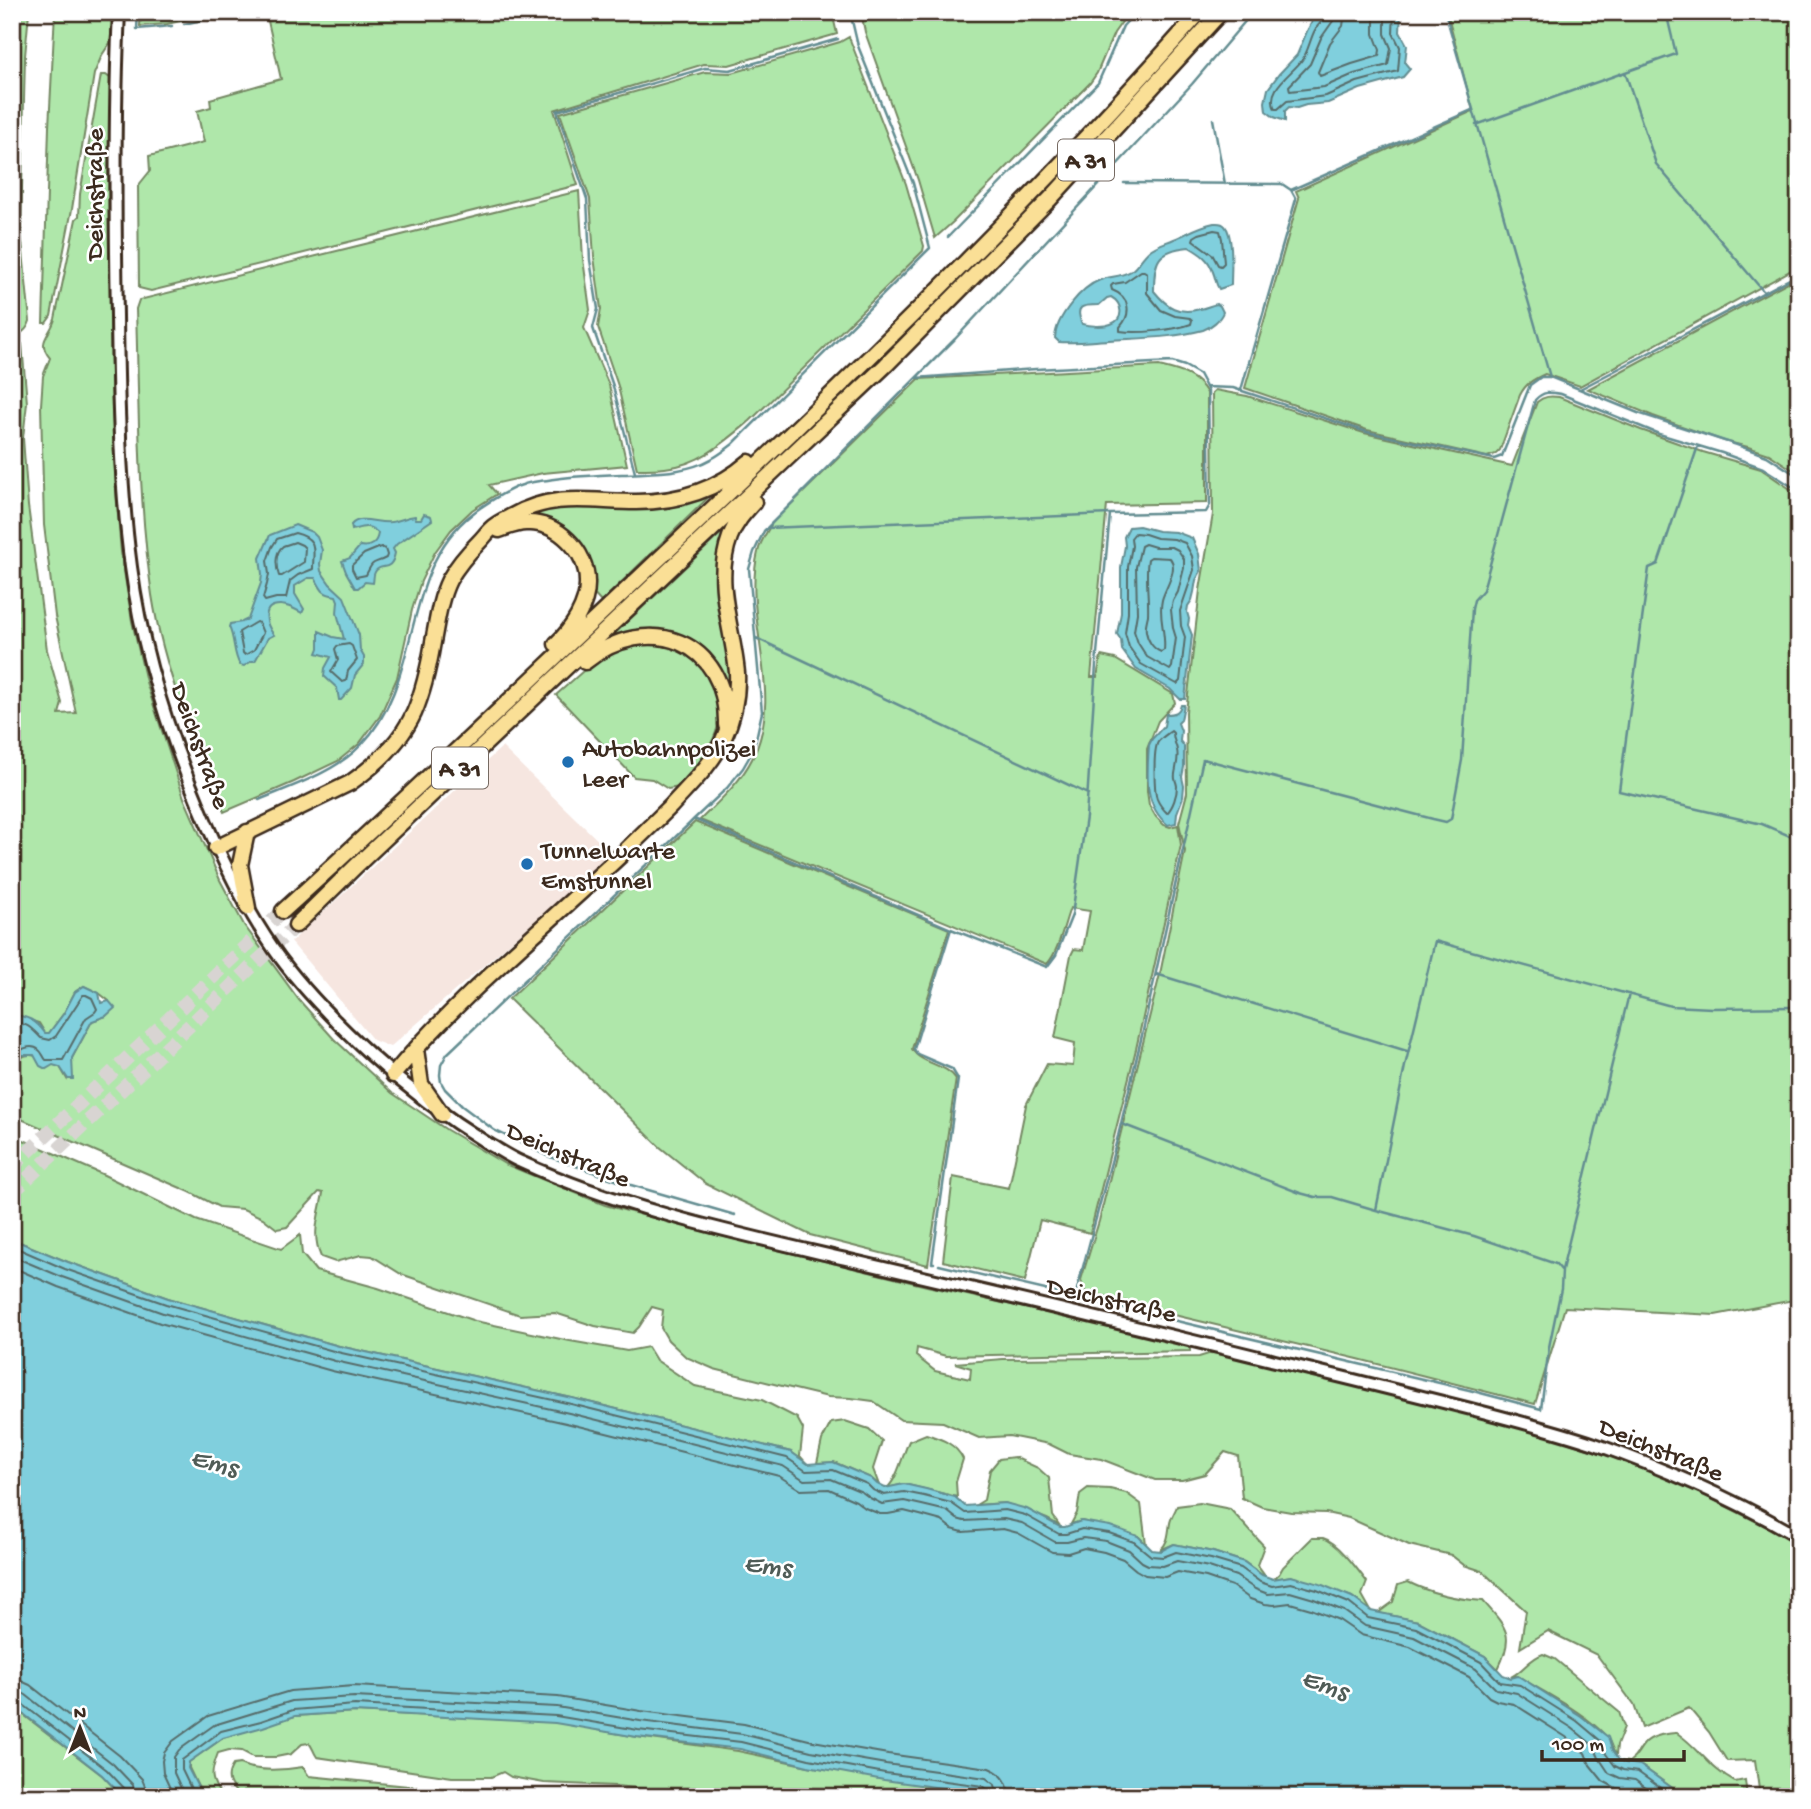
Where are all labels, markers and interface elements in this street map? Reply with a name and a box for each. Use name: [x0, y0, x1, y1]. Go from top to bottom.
street label: Deichstraße: [82, 127, 113, 262]
road number: A 31: [1058, 140, 1114, 180]
street label: Deichstraße: [160, 677, 235, 814]
place label: Autobahnpolizei Leer: [582, 736, 756, 797]
road number: A 31: [432, 748, 488, 788]
marker: Autobahnpolizei Leer: [560, 754, 576, 770]
place label: Tunnelwarte Emstunnel: [539, 838, 675, 899]
marker: Tunnelwarte Emstunnel: [519, 856, 535, 872]
street label: Deichstraße: [499, 1116, 635, 1197]
street label: Deichstraße: [1041, 1272, 1179, 1332]
street label: Deichstraße: [1592, 1412, 1728, 1491]
water label: Ems: [187, 1442, 244, 1487]
water label: Ems: [742, 1548, 796, 1587]
water label: Ems: [1296, 1663, 1355, 1711]
north arrow: [46, 1694, 116, 1764]
text: N: [74, 1703, 86, 1726]
scale bar: [1542, 1718, 1683, 1762]
text: 100 m: [1551, 1734, 1604, 1759]

